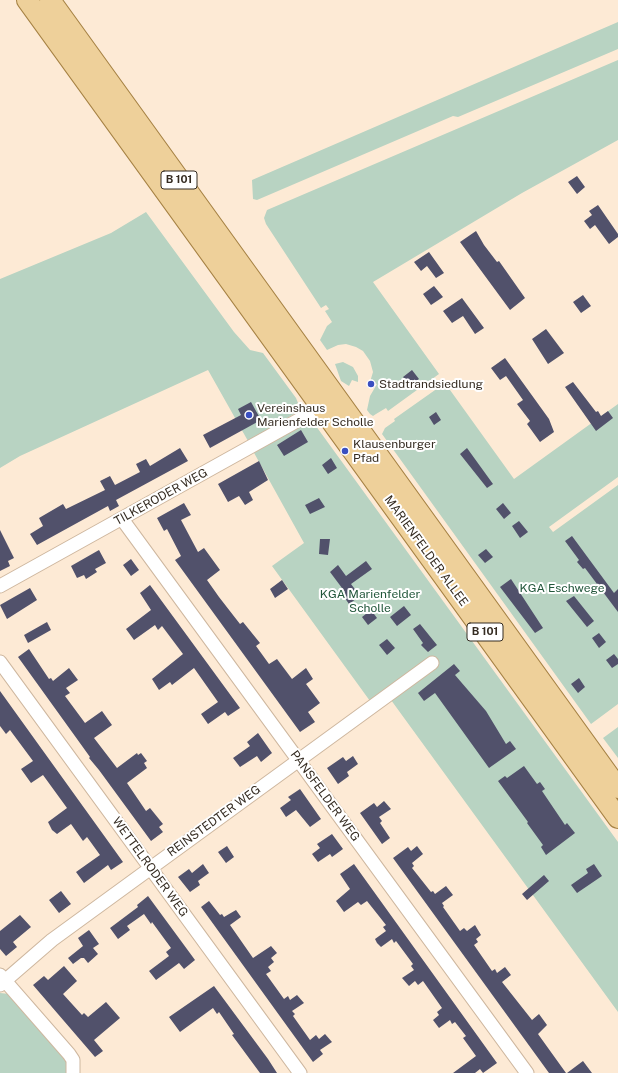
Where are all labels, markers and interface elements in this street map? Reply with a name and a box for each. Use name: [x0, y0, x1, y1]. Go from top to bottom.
road number: B 101: [161, 171, 197, 189]
place label: Stadtrandsiedlung: [379, 377, 483, 391]
marker: Stadtrandsiedlung: [366, 379, 376, 389]
place label: Vereinshaus Marienfelder Scholle: [257, 401, 374, 429]
marker: Vereinshaus Marienfelder Scholle: [244, 410, 254, 420]
place label: Klausenburger Pfad: [353, 437, 436, 465]
marker: Klausenburger Pfad: [340, 446, 350, 456]
street label: TILKERODER WEG: [112, 465, 210, 529]
street label: MARIENFELDER ALLEE: [381, 493, 471, 609]
park label: KGA Eschwege: [519, 581, 605, 595]
park label: KGA Marienfelder Scholle: [320, 587, 420, 615]
road number: B 101: [467, 623, 503, 641]
street label: PANSFELDER WEG: [287, 748, 363, 844]
street label: REINSTEDTER WEG: [164, 782, 264, 860]
street label: WETTELRODER WEG: [109, 814, 191, 920]

